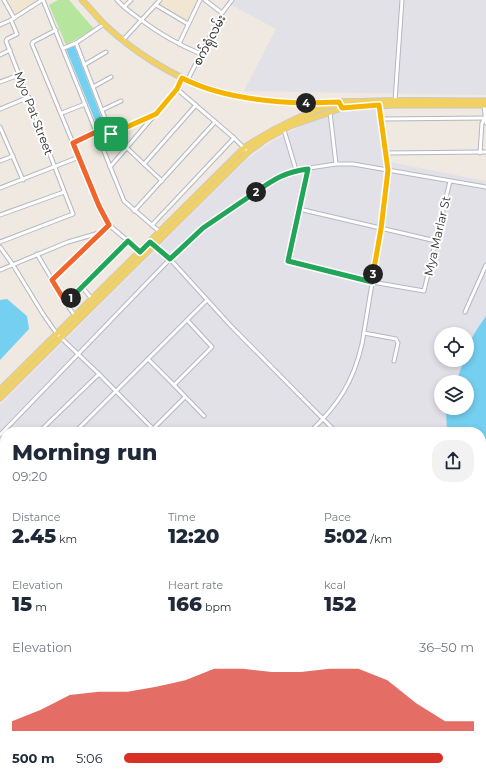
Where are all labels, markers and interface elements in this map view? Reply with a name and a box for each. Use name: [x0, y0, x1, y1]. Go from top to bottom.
street label: စက်ရုံလမ်း: [188, 12, 231, 69]
street label: Myo Pat Street: [11, 69, 57, 157]
pin: 4: [296, 93, 316, 113]
text: 4: [302, 96, 310, 110]
pin: [94, 117, 128, 151]
icon: arrive: [100, 123, 122, 145]
pin: 2: [246, 182, 266, 202]
text: 2: [253, 185, 259, 199]
street label: Mya Marlar St: [420, 194, 454, 278]
pin: 3: [363, 264, 383, 284]
text: 3: [370, 267, 376, 281]
pin: 1: [61, 288, 81, 308]
text: 1: [69, 291, 73, 305]
map controls: [434, 327, 474, 415]
button: locate: [434, 327, 474, 367]
button: layers: [434, 375, 474, 415]
text: Morning run: [12, 439, 157, 466]
button: share: [432, 440, 474, 482]
text: 09:20: [12, 468, 47, 484]
text: Distance: [12, 510, 60, 524]
text: Time: [168, 510, 196, 524]
text: Pace: [324, 510, 351, 524]
text: 2.45: [12, 524, 56, 548]
text: 12:20: [168, 524, 219, 548]
text: 5:02: [324, 524, 367, 548]
text: km: [56, 532, 77, 546]
text: /km: [367, 532, 392, 546]
text: Elevation: [12, 578, 63, 592]
text: Heart rate: [168, 578, 223, 592]
text: kcal: [324, 578, 346, 592]
text: 15: [12, 592, 32, 616]
text: 166: [168, 592, 202, 616]
text: 152: [324, 592, 356, 616]
text: m: [32, 600, 47, 614]
text: bpm: [202, 600, 232, 614]
text: Elevation: [12, 639, 72, 655]
text: 36–50 m: [419, 639, 474, 655]
text: 500 m: [12, 750, 55, 766]
text: 5:06: [76, 750, 103, 766]

